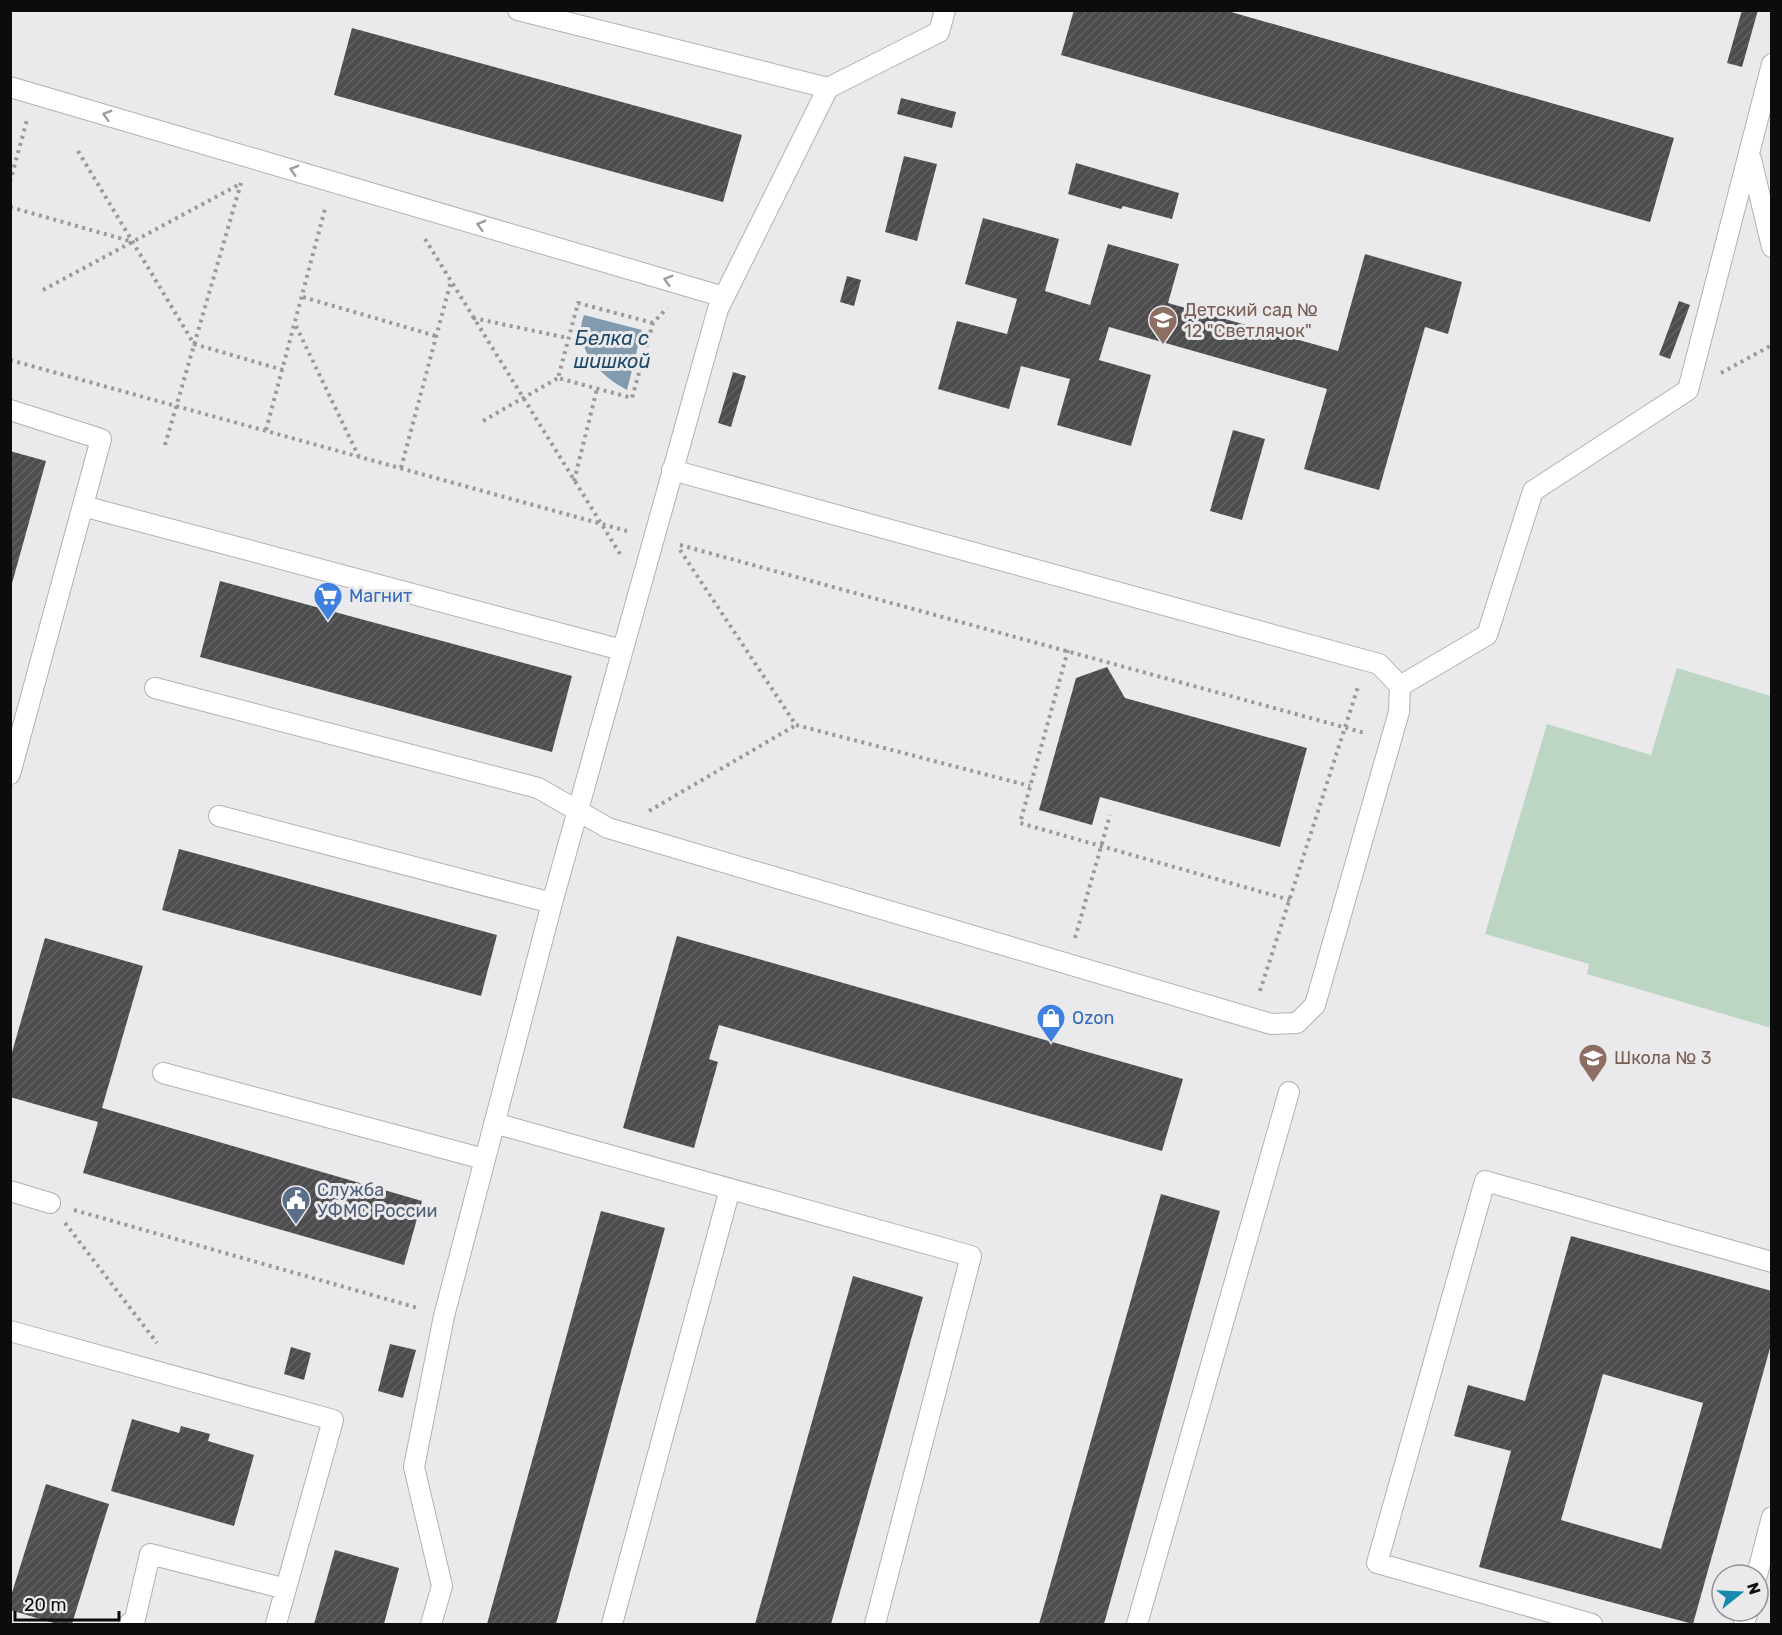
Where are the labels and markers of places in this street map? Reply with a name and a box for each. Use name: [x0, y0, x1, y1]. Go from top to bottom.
place label: Детский сад № 12 "Светлячок": [1184, 299, 1318, 342]
school or university icon: Детский сад № 12 "Светлячок": [1147, 304, 1179, 346]
supermarket icon: Магнит: [312, 580, 344, 622]
place label: Магнит: [349, 585, 412, 607]
shop icon: Ozon: [1035, 1002, 1067, 1044]
place label: Ozon: [1072, 1007, 1114, 1029]
school or university icon: Школа № 3: [1577, 1042, 1609, 1084]
place label: Школа № 3: [1614, 1047, 1711, 1069]
place label: Служба УФМС России: [317, 1179, 437, 1222]
public building icon: Служба УФМС России: [280, 1184, 312, 1226]

